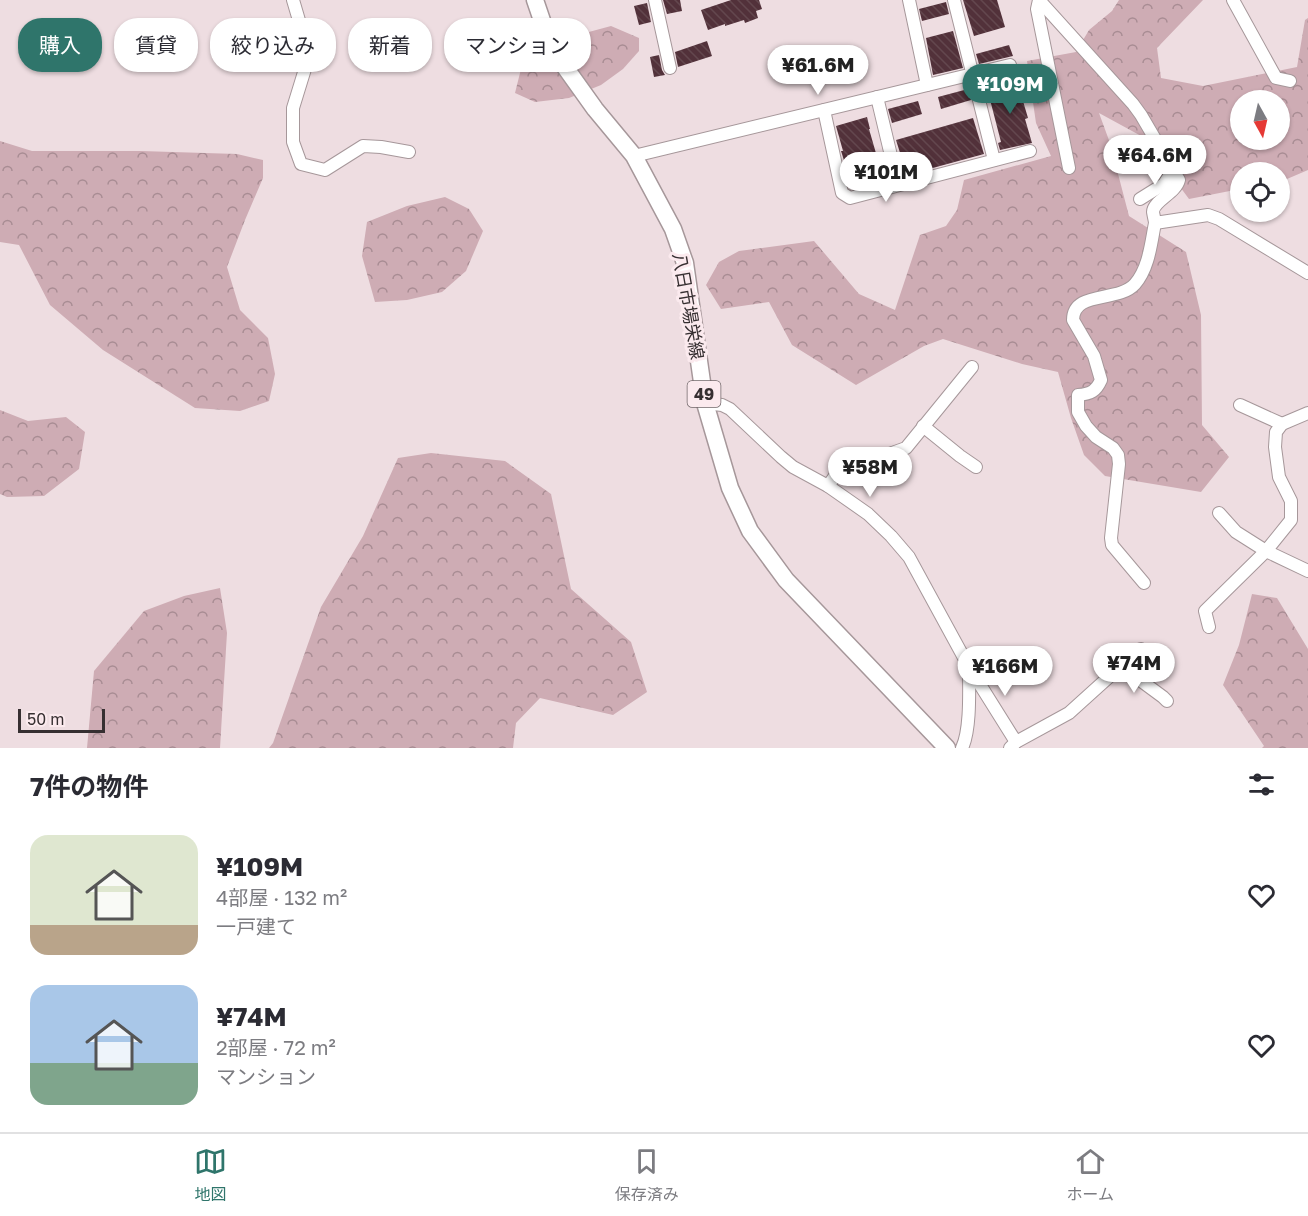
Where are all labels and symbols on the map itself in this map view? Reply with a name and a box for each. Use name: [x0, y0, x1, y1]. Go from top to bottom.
pin: ¥61.6M: [769, 45, 867, 96]
pin: ¥109M: [968, 64, 1052, 115]
north arrow: [1230, 90, 1290, 150]
pin: ¥64.6M: [1106, 135, 1204, 186]
pin: ¥101M: [844, 152, 928, 203]
street label: 八日市場栄線: [669, 251, 709, 361]
road number: 49: [688, 381, 720, 407]
pin: ¥58M: [834, 447, 906, 498]
pin: ¥74M: [1098, 643, 1170, 694]
pin: ¥166M: [963, 646, 1047, 697]
scale bar: [18, 706, 105, 734]

